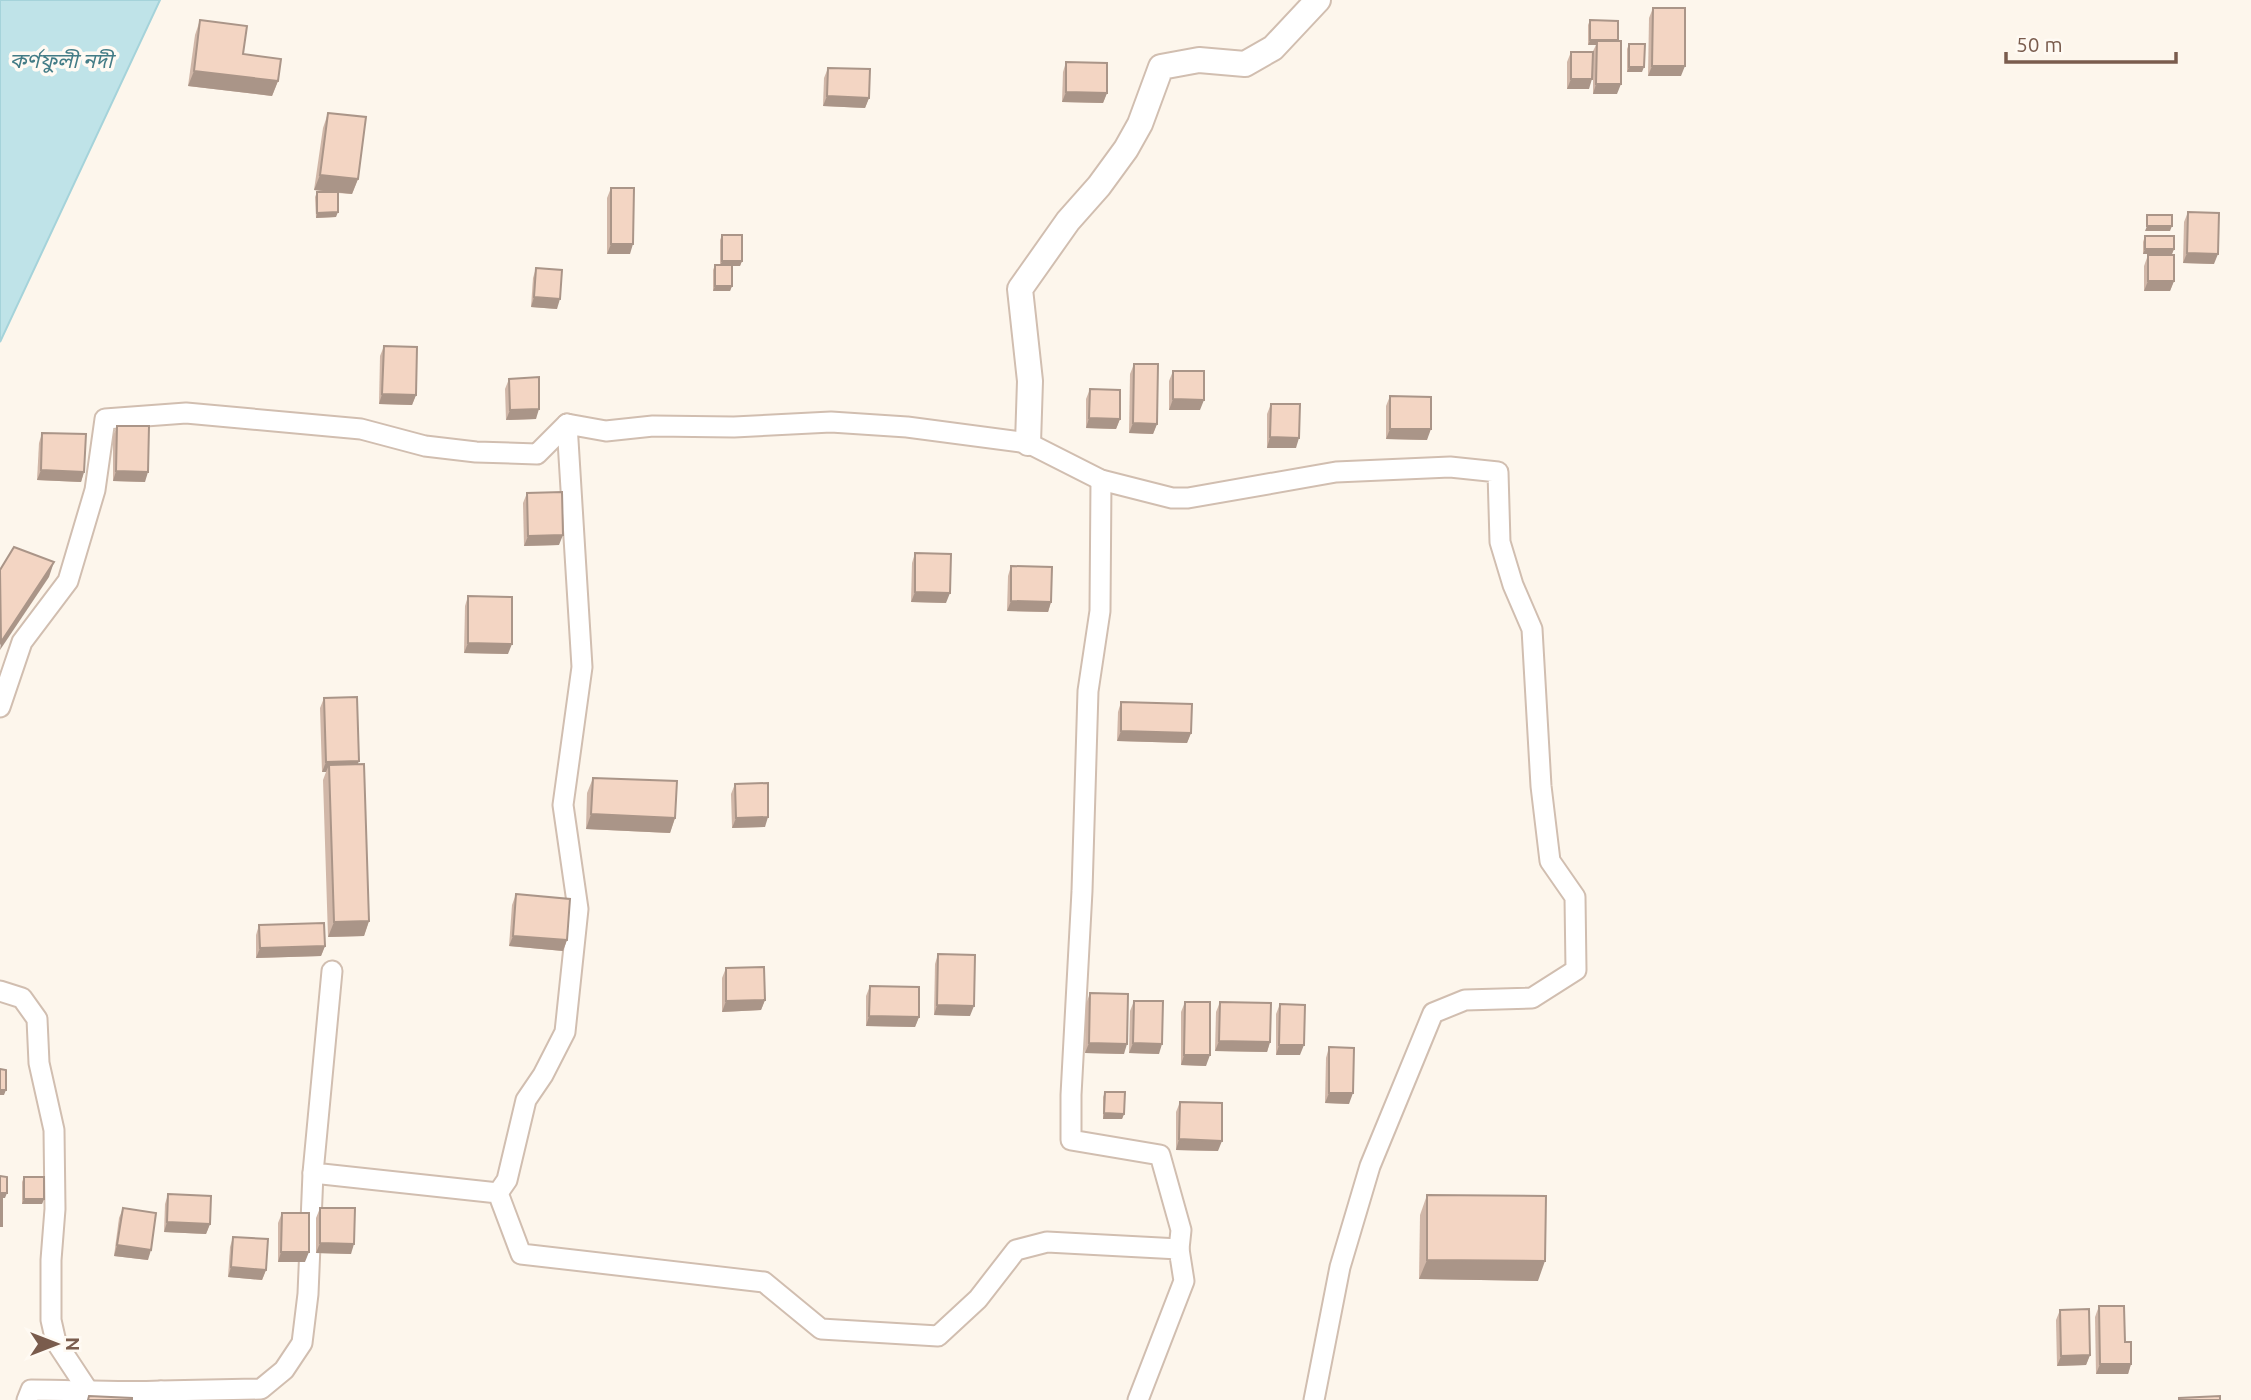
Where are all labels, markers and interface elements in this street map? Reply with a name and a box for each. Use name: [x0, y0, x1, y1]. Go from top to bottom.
scale bar: [2006, 21, 2176, 65]
text: 50 m: [2016, 32, 2063, 56]
water label: কর্ণফুলী নদী: [9, 48, 117, 73]
north arrow: [21, 1309, 91, 1379]
text: N: [62, 1337, 84, 1351]

